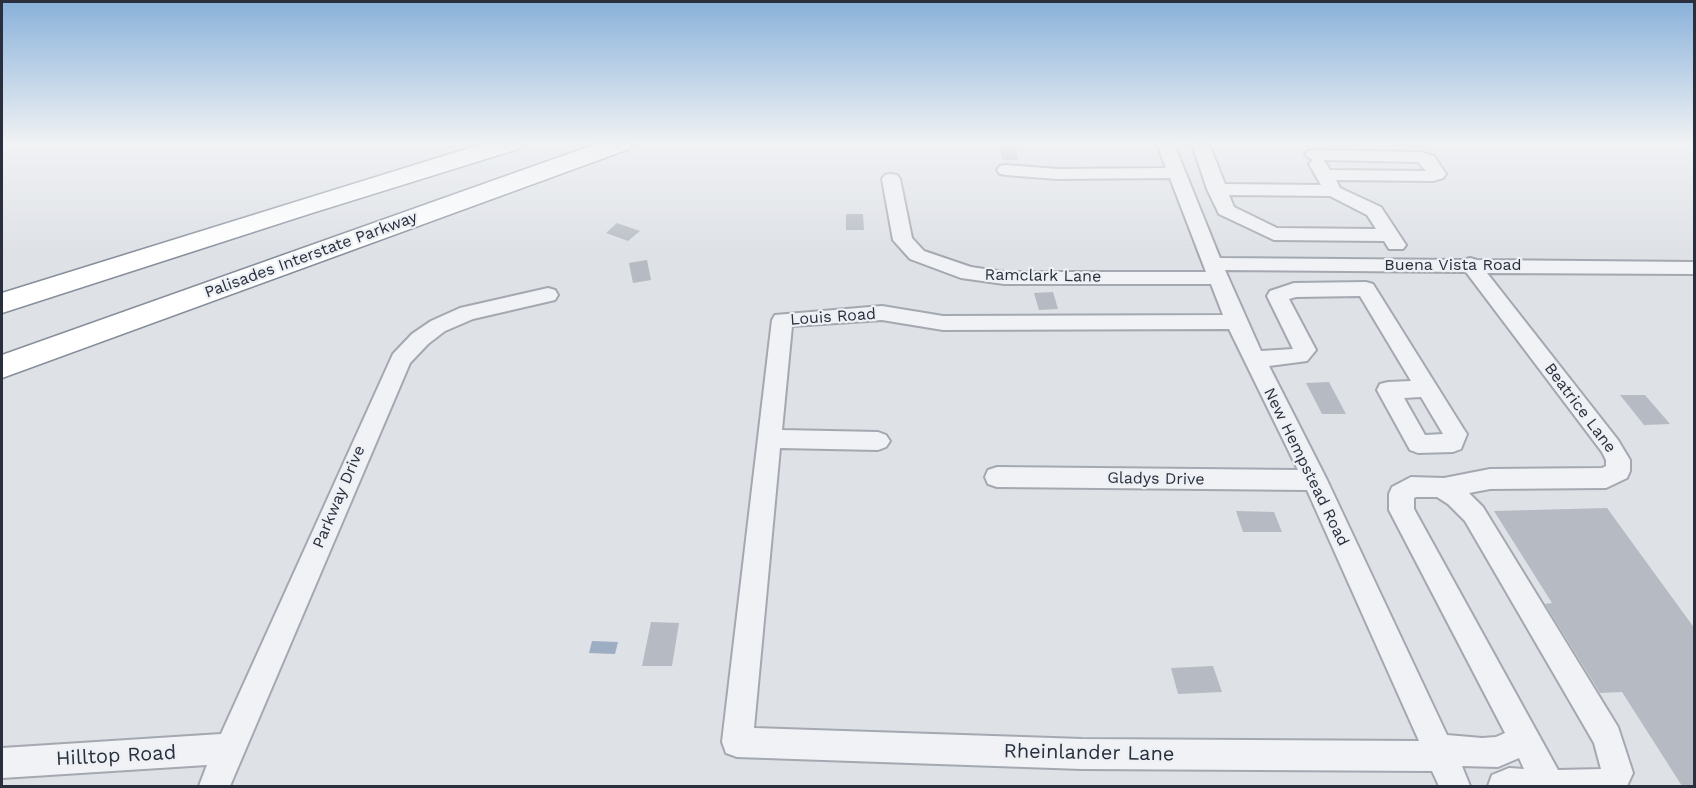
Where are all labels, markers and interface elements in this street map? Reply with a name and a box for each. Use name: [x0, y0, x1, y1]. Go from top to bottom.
street label: Palisades Interstate Parkway: [202, 208, 420, 302]
street label: Buena Vista Road: [1384, 255, 1522, 275]
street label: Ramclark Lane: [985, 265, 1101, 287]
street label: Louis Road: [789, 304, 877, 330]
street label: Beatrice Lane: [1540, 359, 1620, 457]
street label: New Hempstead Road: [1259, 385, 1353, 549]
street label: Parkway Drive: [309, 443, 369, 551]
street label: Gladys Drive: [1107, 469, 1205, 489]
street label: Rheinlander Lane: [1003, 740, 1175, 766]
street label: Hilltop Road: [55, 741, 177, 771]

